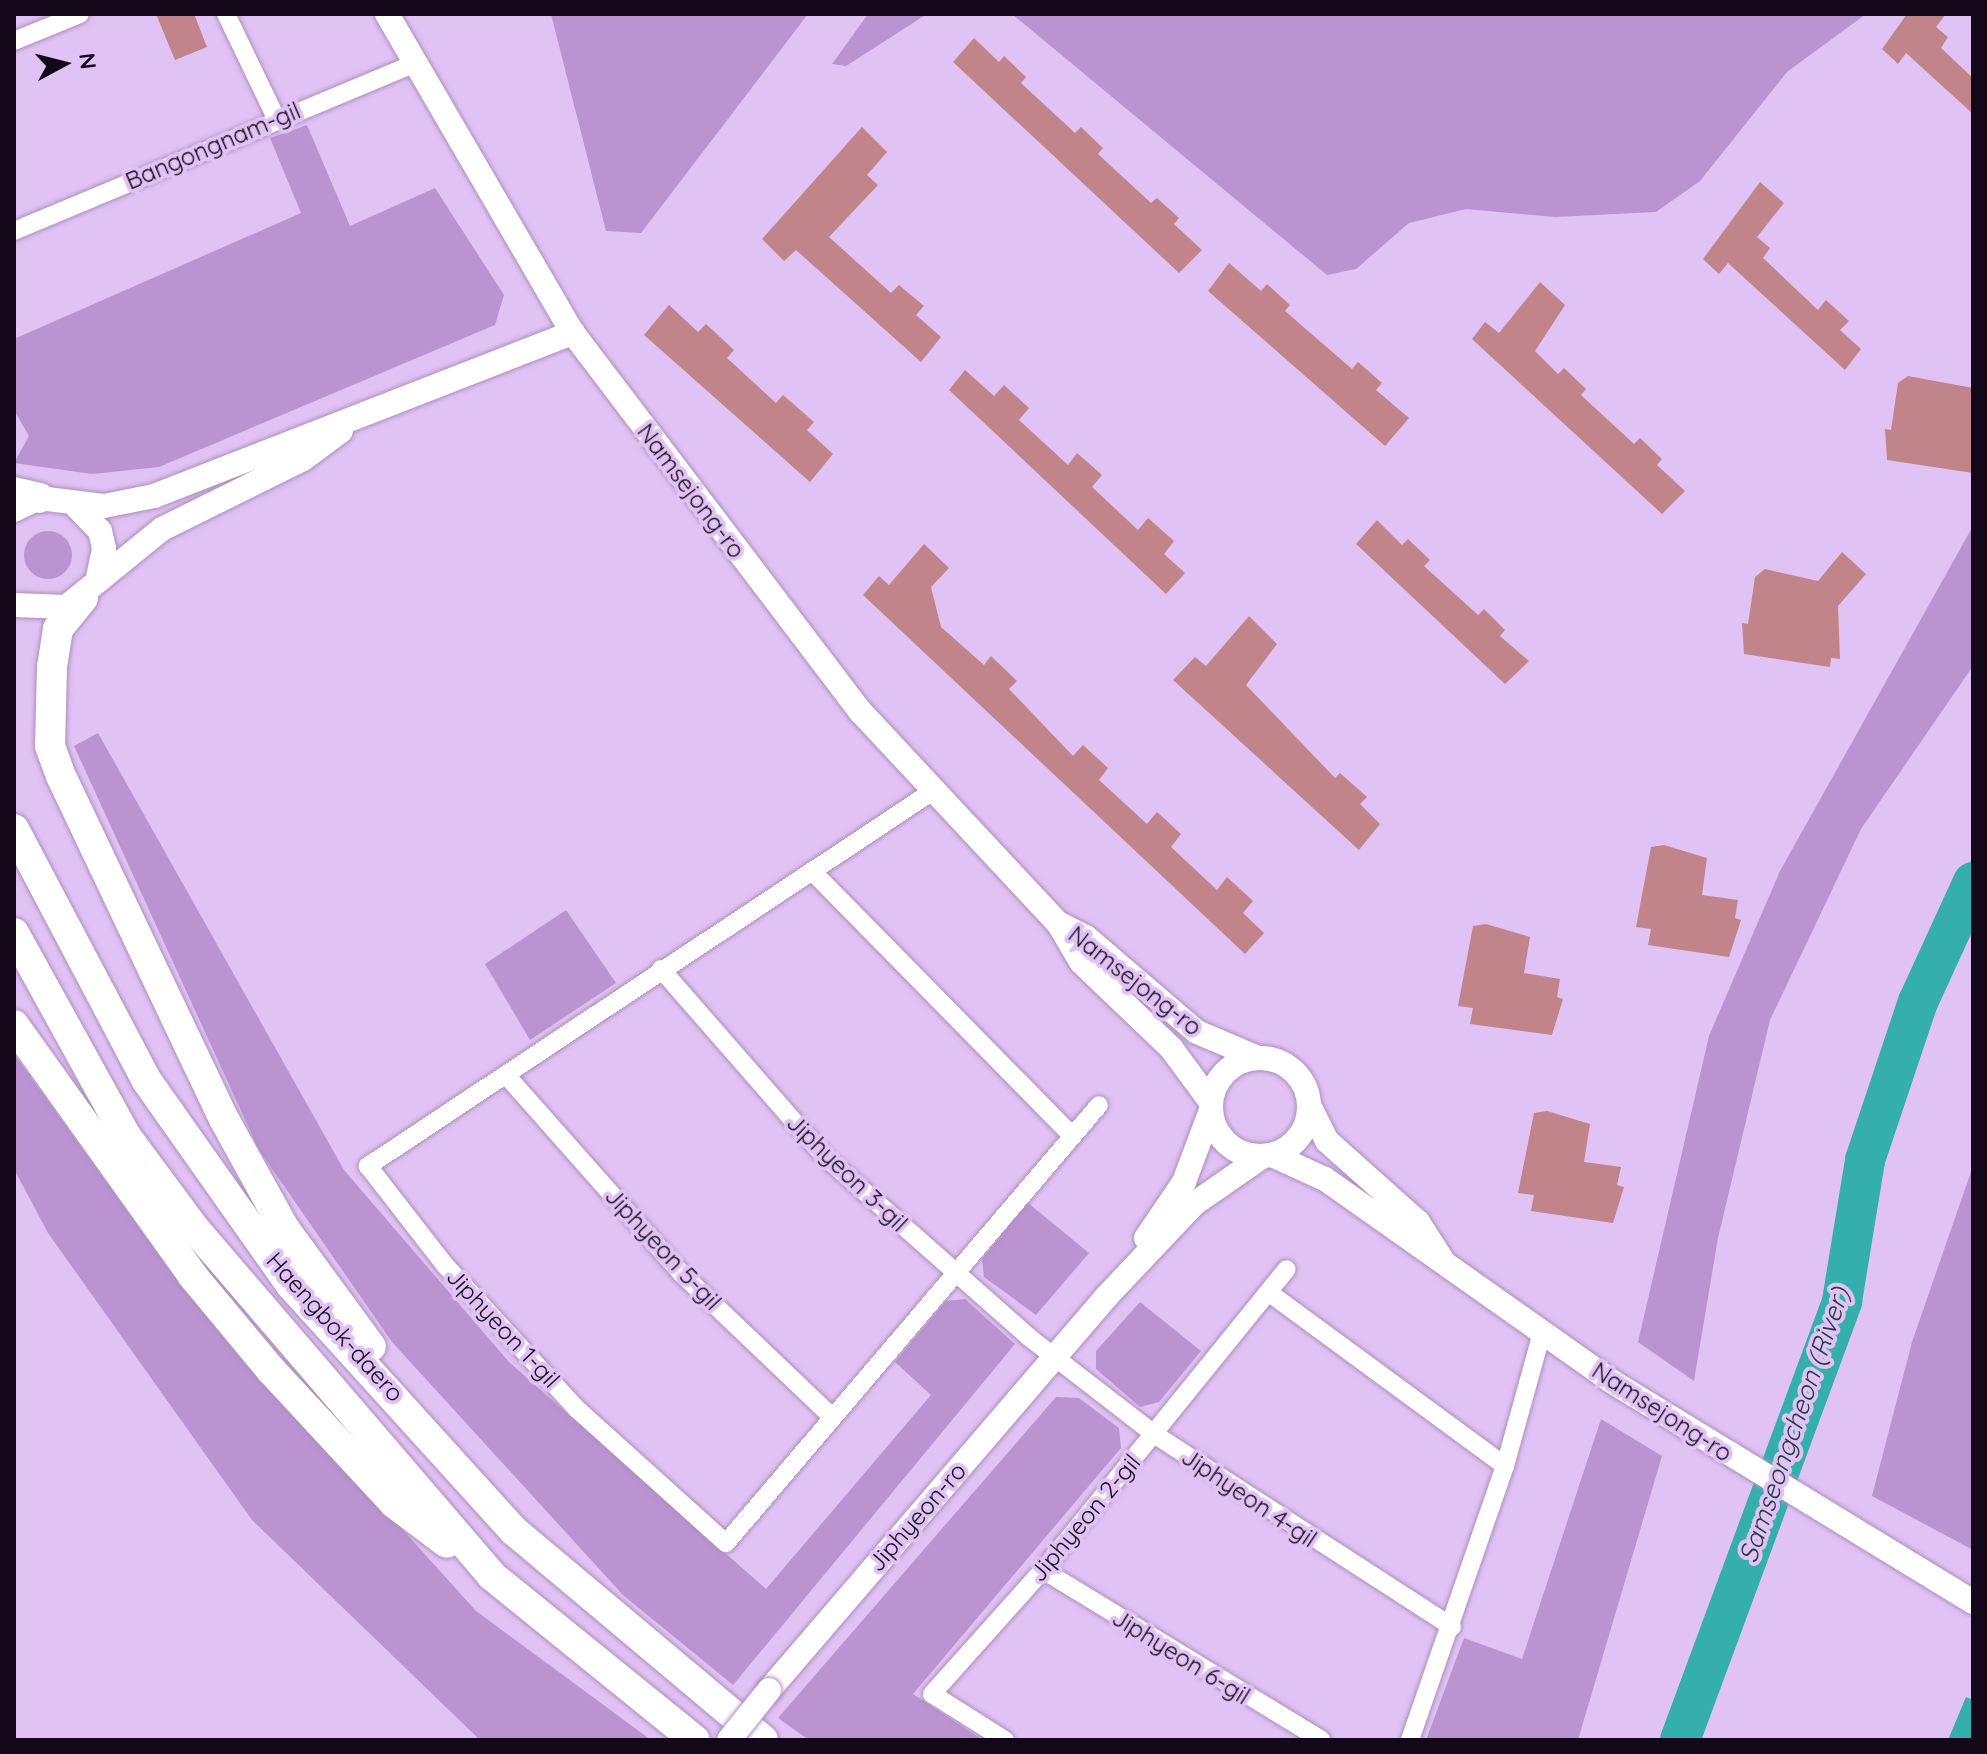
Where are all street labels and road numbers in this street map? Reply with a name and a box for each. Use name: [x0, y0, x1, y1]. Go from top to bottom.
street label: Bangongnam-gil: [121, 96, 305, 196]
street label: Namsejong-ro: [631, 418, 751, 564]
street label: Namsejong-ro: [1063, 920, 1207, 1042]
street label: Jiphyeon 3-gil: [781, 1108, 913, 1238]
street label: Jiphyeon 5-gil: [599, 1182, 727, 1316]
street label: Haengbok-daero: [260, 1246, 410, 1408]
street label: Jiphyeon 1-gil: [440, 1262, 566, 1394]
street label: Namsejong-ro: [1587, 1356, 1737, 1468]
street label: Jiphyeon 4-gil: [1176, 1442, 1322, 1554]
street label: Jiphyeon 2-gil: [1023, 1449, 1147, 1587]
street label: Jiphyeon-ro: [862, 1457, 972, 1577]
street label: Jiphyeon 6-gil: [1107, 1603, 1255, 1711]

